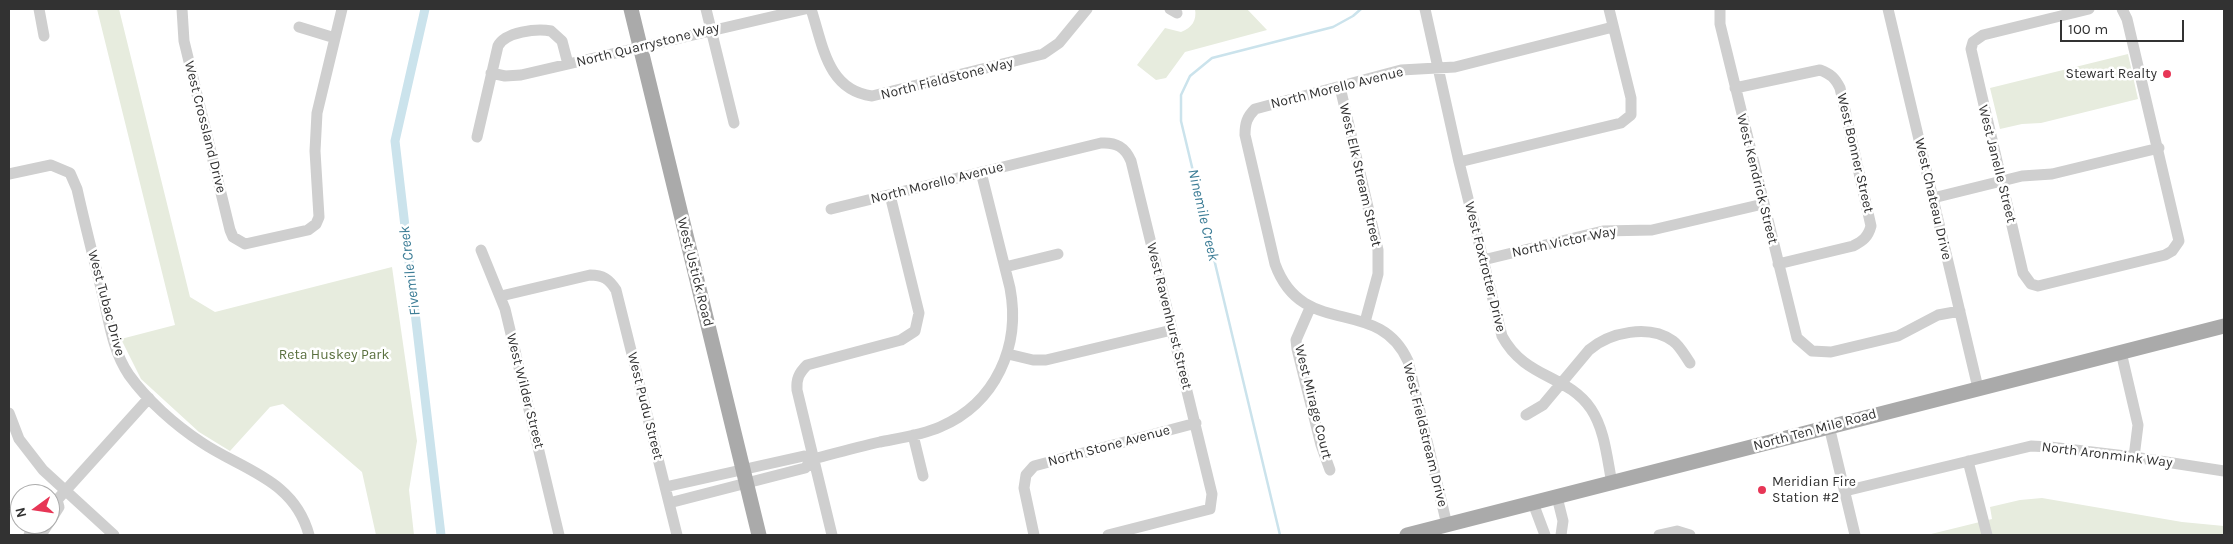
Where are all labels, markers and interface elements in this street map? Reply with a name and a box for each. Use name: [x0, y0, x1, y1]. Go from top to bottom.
scale bar: [2063, 10, 2187, 42]
street label: North Quarrystone Way: [575, 19, 721, 71]
text: 100 m: [2068, 20, 2108, 38]
street label: North Fieldstone Way: [879, 54, 1015, 104]
street label: West Crossland Drive: [180, 59, 230, 195]
street label: North Morello Avenue: [1269, 63, 1405, 113]
place label: Stewart Realty: [2065, 66, 2157, 82]
marker: Stewart Realty: [2161, 68, 2173, 80]
street label: West Bonner Street: [1833, 91, 1877, 215]
street label: West Elk Stream Street: [1335, 102, 1385, 248]
street label: West Janelle Street: [1974, 103, 2020, 225]
street label: West Kendrick Street: [1733, 112, 1781, 246]
street label: West Chateau Drive: [1911, 136, 1955, 262]
street label: North Morello Avenue: [869, 158, 1005, 208]
water label: Ninemile Creek: [1184, 167, 1222, 263]
street label: West Foxtrotter Drive: [1461, 200, 1509, 334]
street label: West Ustick Road: [673, 216, 717, 328]
street label: North Victor Way: [1510, 223, 1618, 261]
water label: Fivemile Creek: [396, 225, 424, 317]
street label: West Ravenhurst Street: [1143, 241, 1195, 391]
street label: West Tubac Drive: [84, 248, 128, 358]
street label: West Wilder Street: [503, 332, 547, 450]
street label: West Mirage Court: [1291, 343, 1335, 461]
park label: Reta Huskey Park: [279, 347, 389, 363]
street label: West Pudu Street: [624, 351, 666, 461]
street label: West Fieldstream Drive: [1399, 361, 1451, 509]
street label: North Ten Mile Road: [1752, 405, 1878, 455]
street label: North Stone Avenue: [1046, 422, 1172, 470]
street label: North Aronmink Way: [2041, 439, 2173, 471]
place label: Meridian Fire Station #2: [1772, 474, 1856, 507]
north arrow: [10, 484, 60, 534]
marker: Meridian Fire Station #2: [1756, 484, 1768, 496]
text: N: [11, 506, 30, 519]

